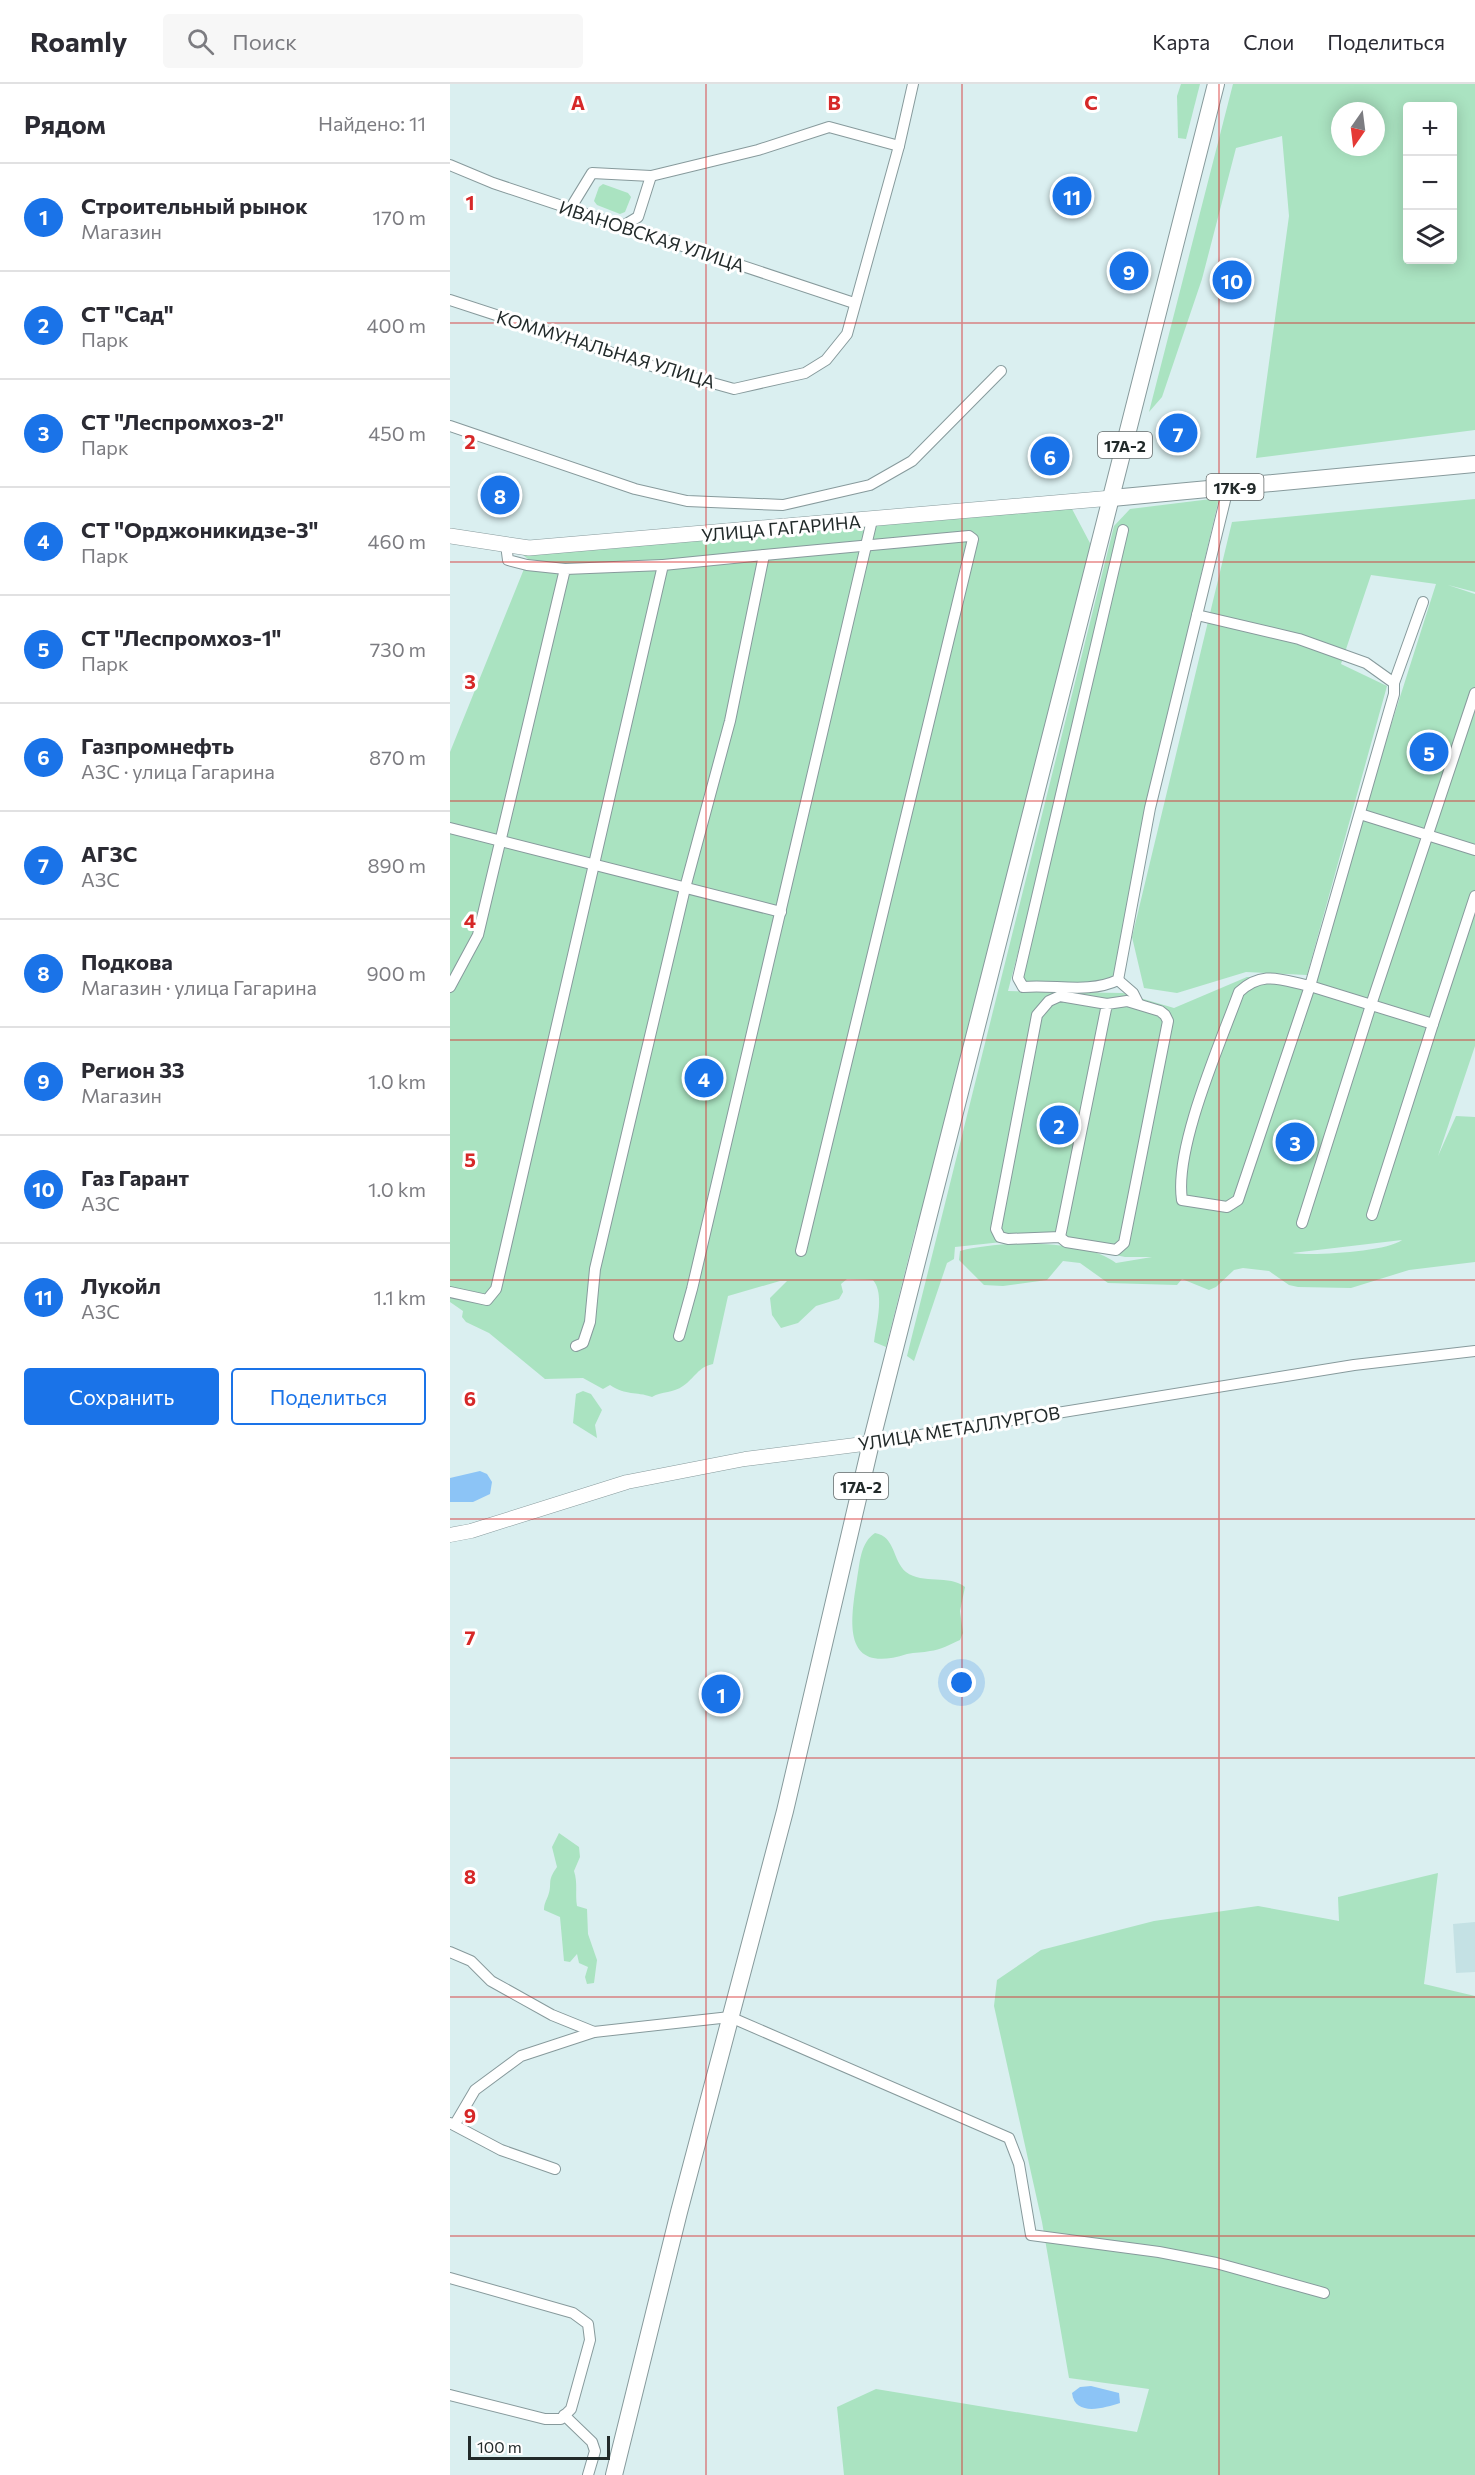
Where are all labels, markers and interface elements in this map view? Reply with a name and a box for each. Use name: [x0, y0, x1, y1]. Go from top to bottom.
search box: [163, 14, 583, 68]
text: Roamly: [30, 24, 127, 58]
icon: search: [184, 25, 217, 58]
text: Поиск: [232, 28, 297, 55]
text: Карта: [1152, 29, 1210, 54]
text: Слои: [1243, 29, 1294, 54]
text: Поделиться: [1327, 29, 1445, 54]
text: A: [571, 90, 585, 114]
text: B: [827, 90, 841, 114]
text: C: [1084, 90, 1098, 114]
north arrow: [1331, 102, 1385, 156]
map controls: [1403, 102, 1457, 264]
button: +: [1403, 102, 1457, 156]
text: Рядом: [24, 108, 106, 139]
text: Найдено: 11: [318, 111, 426, 135]
button: −: [1403, 156, 1457, 210]
pin: 11: [1052, 174, 1092, 218]
text: 1: [465, 190, 475, 214]
text: Строительный рынок: [81, 192, 308, 219]
street label: ИВАНОВСКАЯ УЛИЦА: [557, 196, 747, 276]
text: 1: [39, 205, 48, 229]
text: 170 m: [373, 205, 426, 229]
button: layers: [1403, 210, 1457, 264]
text: Магазин: [81, 219, 162, 243]
pin: 9: [1110, 248, 1148, 294]
pin: 10: [1212, 258, 1252, 302]
text: СТ "Сад": [81, 300, 174, 327]
street label: КОММУНАЛЬНАЯ УЛИЦА: [494, 305, 718, 393]
text: 2: [38, 313, 49, 337]
text: 400 m: [367, 313, 426, 337]
text: Парк: [81, 327, 129, 351]
text: СТ "Леспромхоз-2": [81, 408, 284, 435]
pin: 7: [1158, 410, 1198, 456]
text: 3: [38, 421, 49, 445]
text: 450 m: [368, 421, 426, 445]
text: 2: [464, 429, 476, 453]
road number: 17А-2: [1098, 432, 1152, 458]
pin: 6: [1030, 434, 1070, 478]
text: Парк: [81, 435, 129, 459]
pin: 8: [481, 472, 520, 518]
road number: 17К-9: [1206, 474, 1264, 500]
street label: УЛИЦА ГАГАРИНА: [700, 510, 862, 546]
text: СТ "Орджоникидзе-3": [81, 516, 318, 543]
text: 4: [37, 529, 50, 553]
text: 460 m: [368, 529, 426, 553]
text: Парк: [81, 543, 129, 567]
text: СТ "Леспромхоз-1": [81, 624, 281, 651]
text: 5: [38, 637, 49, 661]
text: 730 m: [370, 637, 426, 661]
text: Парк: [81, 651, 129, 675]
text: 3: [464, 669, 476, 693]
pin: 5: [1410, 730, 1448, 774]
text: Газпромнефть: [81, 732, 234, 759]
text: 6: [37, 745, 50, 769]
text: 870 m: [369, 745, 426, 769]
text: АЗС · улица Гагарина: [81, 759, 275, 783]
text: АГЗС: [81, 840, 138, 867]
text: 7: [38, 853, 49, 877]
text: 890 m: [367, 853, 426, 877]
text: АЗС: [81, 867, 120, 891]
text: 4: [464, 908, 476, 932]
text: Подкова: [81, 948, 173, 975]
text: 8: [37, 961, 50, 985]
text: 900 m: [366, 961, 426, 985]
text: Магазин · улица Гагарина: [81, 975, 317, 999]
text: Регион 33: [81, 1056, 185, 1083]
pin: 4: [684, 1056, 724, 1100]
text: 9: [37, 1069, 50, 1093]
text: 1.0 km: [368, 1069, 426, 1093]
text: Магазин: [81, 1083, 162, 1107]
pin: 2: [1040, 1102, 1078, 1148]
pin: 3: [1276, 1120, 1314, 1164]
text: 5: [464, 1147, 476, 1171]
text: Газ Гарант: [81, 1164, 189, 1191]
text: 10: [32, 1177, 55, 1201]
text: 1.0 km: [368, 1177, 426, 1201]
text: АЗС: [81, 1191, 120, 1215]
text: Лукойл: [81, 1272, 161, 1299]
text: 11: [34, 1285, 53, 1309]
text: 1.1 km: [374, 1285, 426, 1309]
text: АЗС: [81, 1299, 120, 1323]
button: Сохранить: [24, 1368, 219, 1425]
button: Поделиться: [231, 1368, 426, 1425]
text: 6: [464, 1386, 476, 1410]
street label: УЛИЦА МЕТАЛЛУРГОВ: [857, 1401, 1061, 1455]
road number: 17А-2: [834, 1473, 888, 1499]
text: 7: [465, 1625, 476, 1649]
your location: [947, 1668, 976, 1697]
pin: 1: [702, 1672, 740, 1716]
text: 8: [464, 1864, 476, 1888]
text: 9: [464, 2103, 476, 2127]
scale bar: [468, 2433, 610, 2460]
text: 100 m: [477, 2437, 522, 2456]

